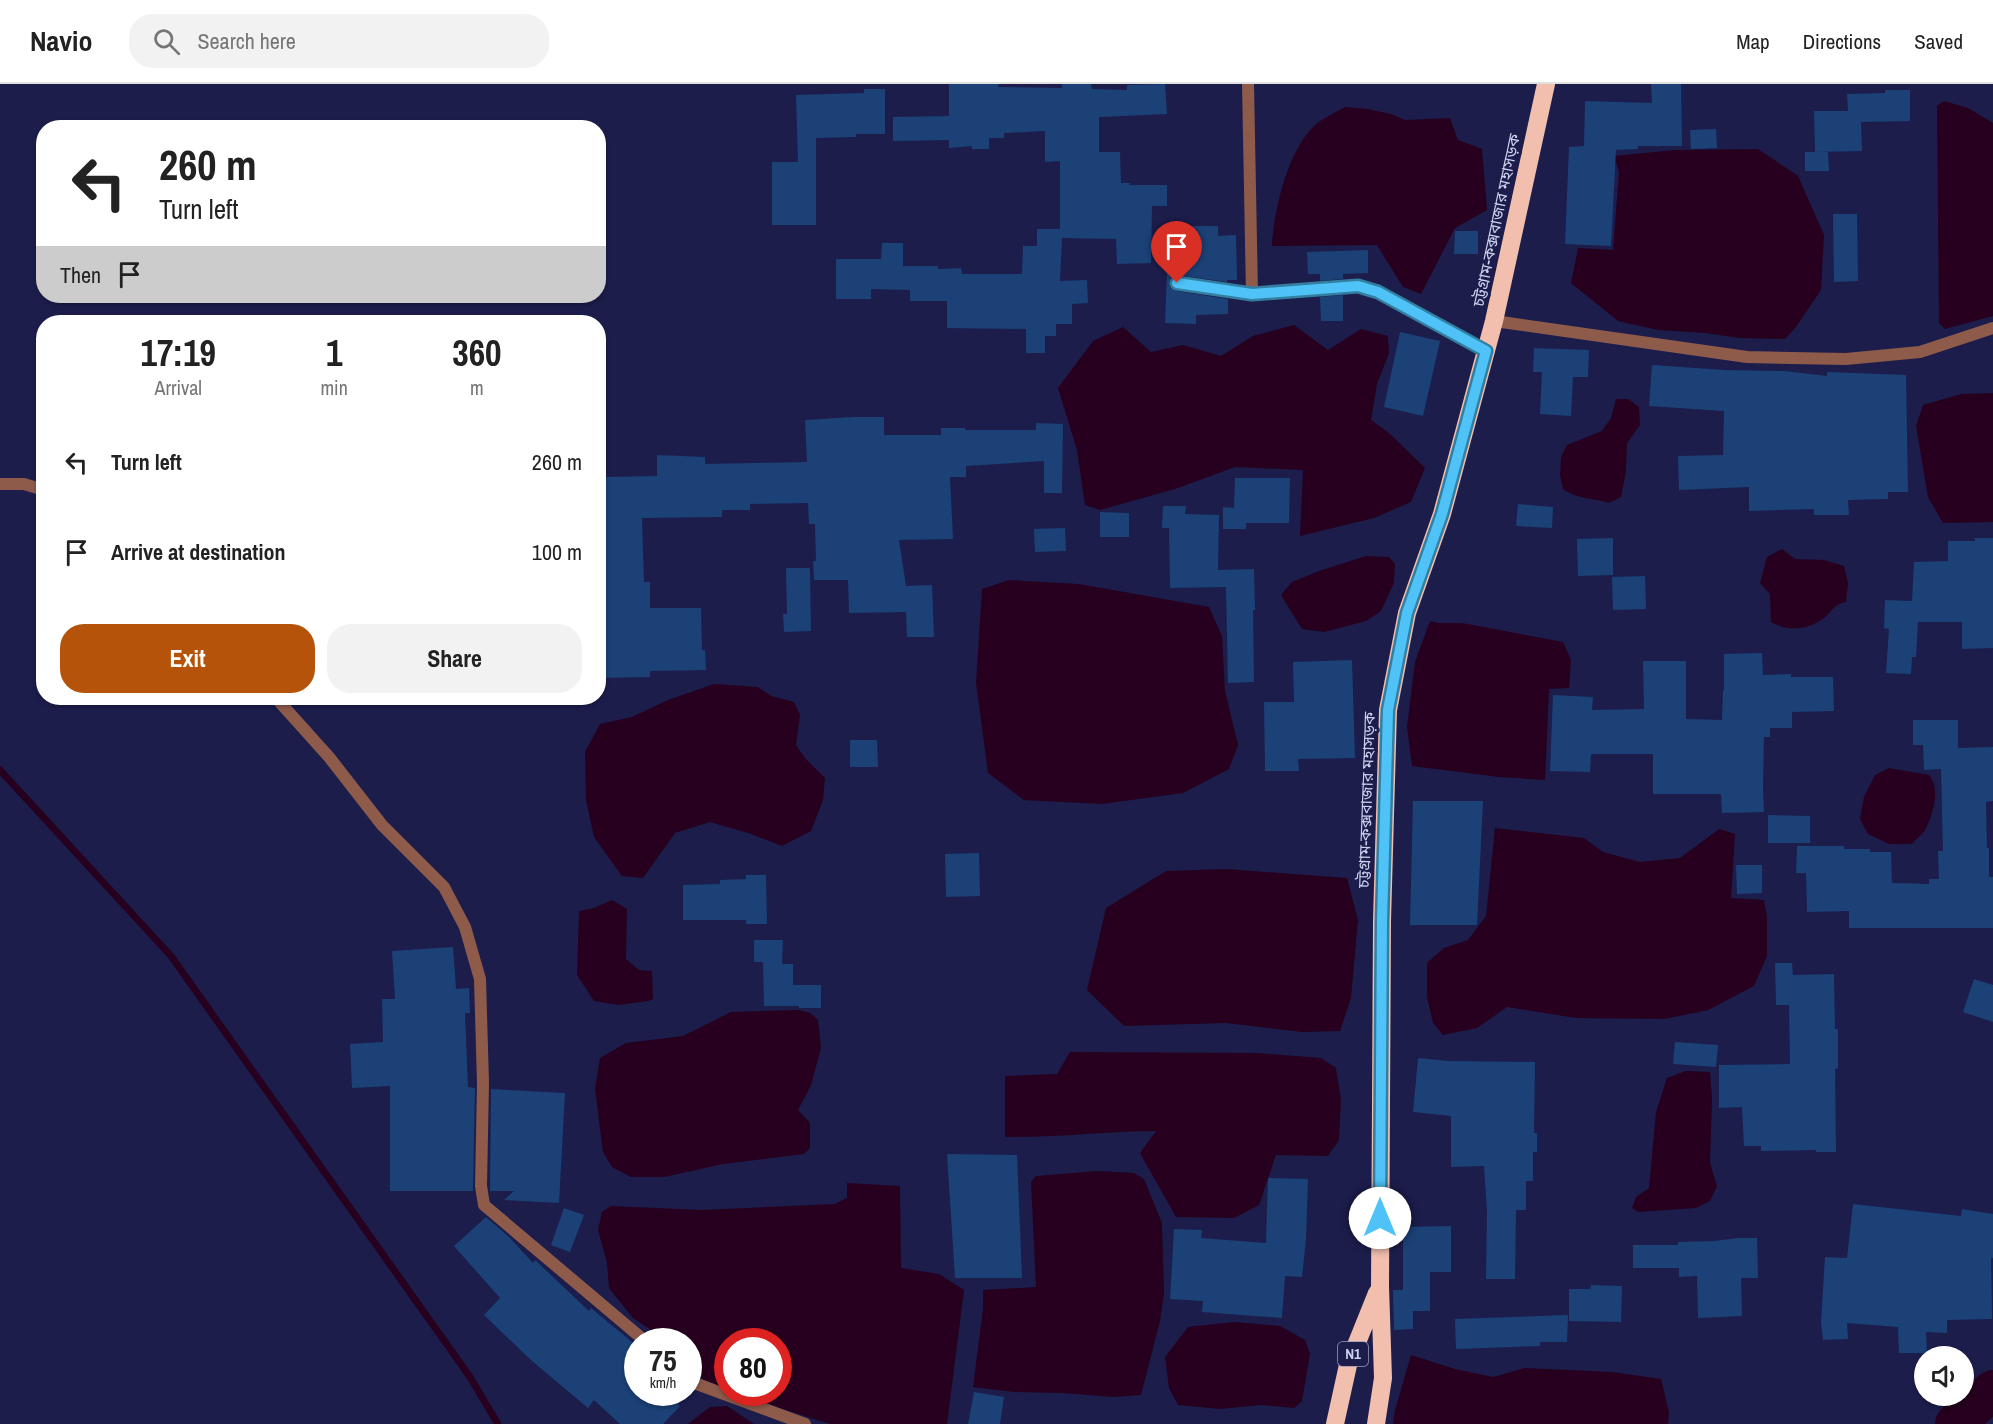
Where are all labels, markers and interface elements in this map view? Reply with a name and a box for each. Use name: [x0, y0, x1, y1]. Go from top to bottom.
search box: [129, 14, 549, 68]
text: Navio: [30, 22, 93, 60]
icon: search: [150, 25, 183, 58]
text: Search here: [198, 26, 296, 56]
text: Map: [1736, 27, 1770, 56]
text: Directions: [1803, 27, 1881, 56]
text: Saved: [1914, 27, 1963, 56]
street label: চট্টগ্রাম-কক্সবাজার মহাসড়ক: [1467, 130, 1525, 309]
text: 260 m: [159, 137, 257, 193]
icon: left: [60, 144, 138, 222]
text: Turn left: [159, 191, 238, 227]
pin: [1151, 221, 1202, 283]
icon: arrive: [1160, 230, 1193, 263]
icon: arrive: [113, 258, 146, 291]
text: Then: [60, 260, 101, 290]
text: 17:19: [140, 329, 216, 377]
text: 1: [326, 329, 342, 377]
text: 360: [452, 329, 502, 377]
text: Arrival: [155, 374, 202, 401]
text: min: [320, 374, 348, 401]
text: m: [470, 374, 484, 401]
icon: left: [60, 446, 93, 479]
text: Turn left: [111, 447, 182, 477]
text: 260 m: [532, 447, 582, 477]
icon: arrive: [60, 536, 93, 569]
text: Arrive at destination: [111, 537, 285, 567]
text: 100 m: [532, 537, 582, 567]
button: Exit: [60, 624, 315, 693]
button: Share: [327, 624, 582, 693]
street label: চট্টগ্রাম-কক্সবাজার মহাসড়ক: [1352, 710, 1380, 889]
position arrow: [1348, 1186, 1412, 1250]
speed limit sign: 80: [714, 1328, 792, 1406]
text: 75: [649, 1340, 677, 1380]
road number: N1: [1338, 1342, 1368, 1366]
map controls: [1914, 1346, 1974, 1406]
button: sound: [1914, 1346, 1974, 1406]
text: km/h: [650, 1372, 676, 1393]

